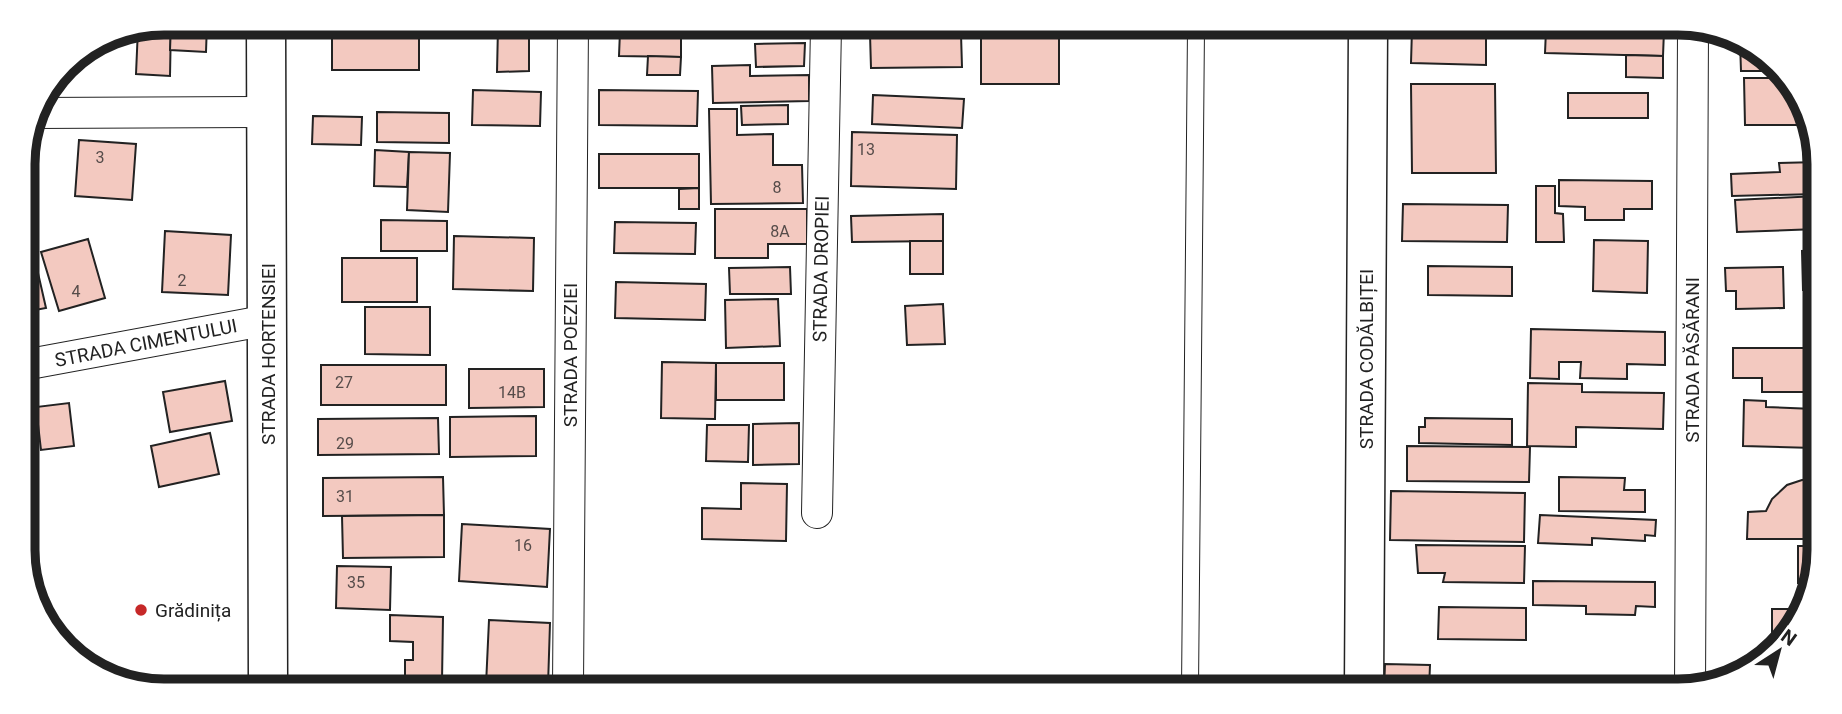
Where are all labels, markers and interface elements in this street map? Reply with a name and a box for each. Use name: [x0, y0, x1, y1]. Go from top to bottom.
house number: 13: [857, 140, 875, 159]
house number: 3: [96, 148, 105, 167]
house number: 8: [773, 178, 782, 197]
street label: STRADA DROPIEI: [808, 196, 834, 342]
house number: 8A: [770, 222, 790, 241]
street label: STRADA HORTENSIEI: [257, 263, 280, 445]
street label: STRADA CODĂLBIȚEI: [1355, 269, 1378, 449]
house number: 2: [178, 271, 187, 290]
street label: STRADA PĂSĂRANI: [1681, 277, 1704, 443]
house number: 4: [72, 282, 81, 301]
street label: STRADA POEZIEI: [559, 283, 582, 427]
street label: STRADA CIMENTULUI: [53, 314, 239, 372]
house number: 27: [335, 373, 353, 392]
house number: 14B: [498, 383, 526, 402]
house number: 29: [336, 434, 354, 453]
house number: 31: [336, 487, 354, 506]
house number: 16: [514, 536, 532, 555]
house number: 35: [347, 573, 365, 592]
place label: Grădinița: [155, 599, 231, 622]
marker: Grădinița: [133, 602, 149, 618]
north arrow: [1744, 616, 1814, 686]
text: N: [1777, 624, 1801, 651]

